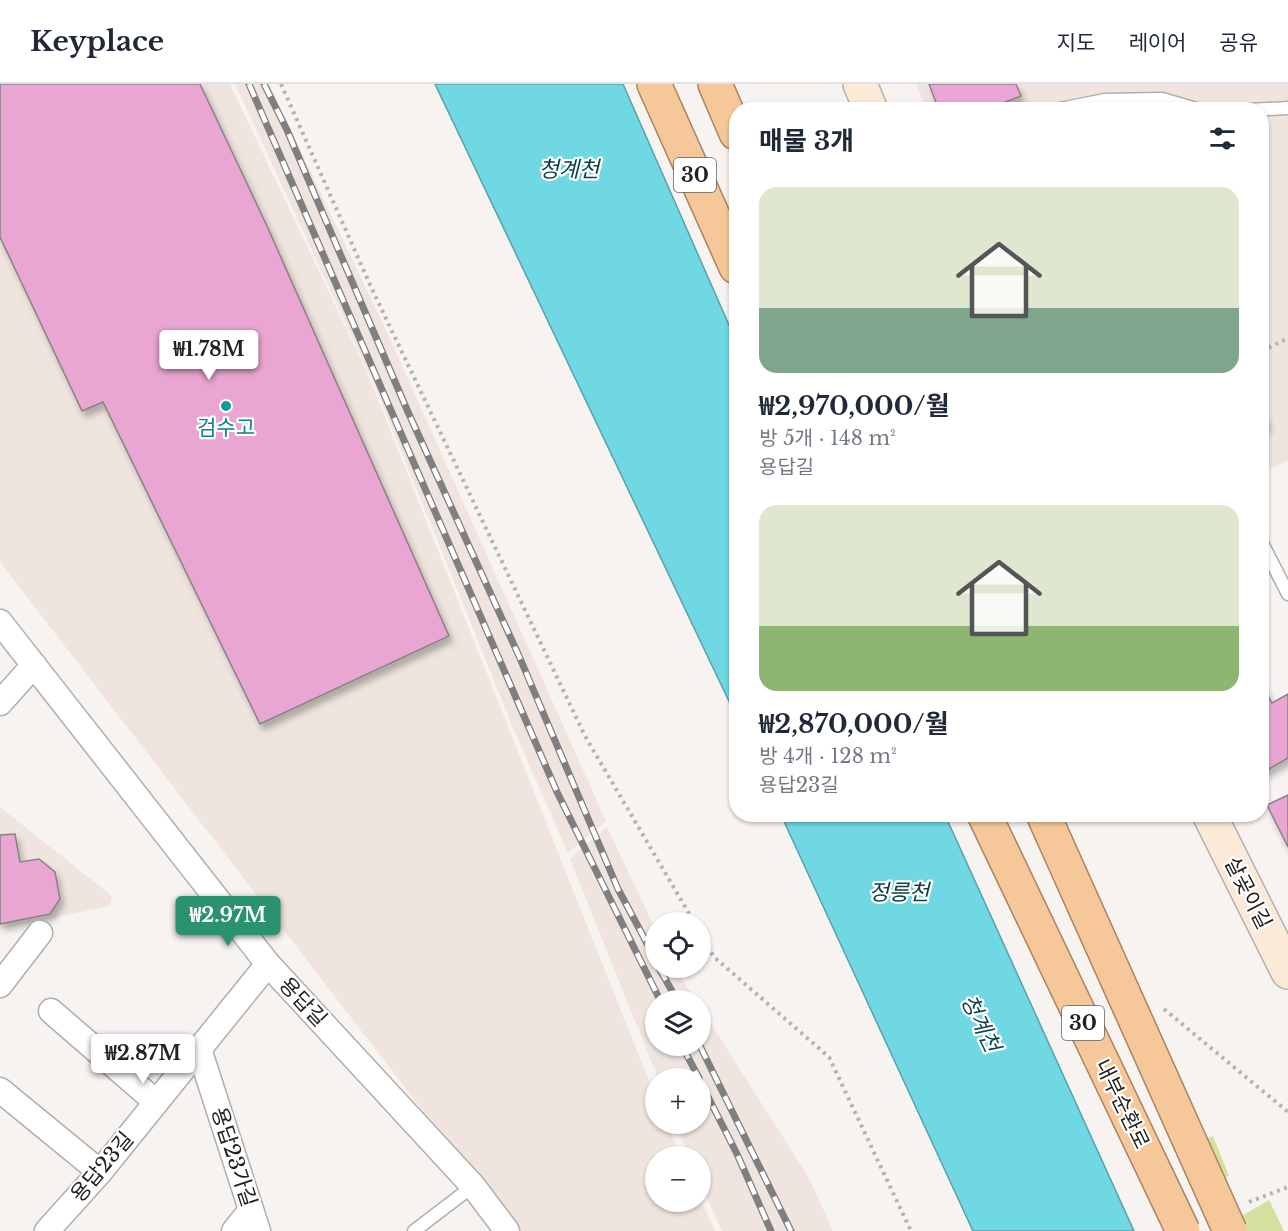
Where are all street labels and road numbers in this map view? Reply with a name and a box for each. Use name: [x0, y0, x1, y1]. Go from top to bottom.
road number: 30: [674, 158, 716, 192]
street label: 살곶이길: [1219, 853, 1277, 933]
street label: 용답길: [274, 972, 332, 1032]
road number: 30: [1062, 1006, 1104, 1040]
street label: 내부순환로: [1089, 1055, 1155, 1153]
street label: 용답23가길: [206, 1104, 262, 1210]
street label: 용답23길: [65, 1127, 139, 1207]

